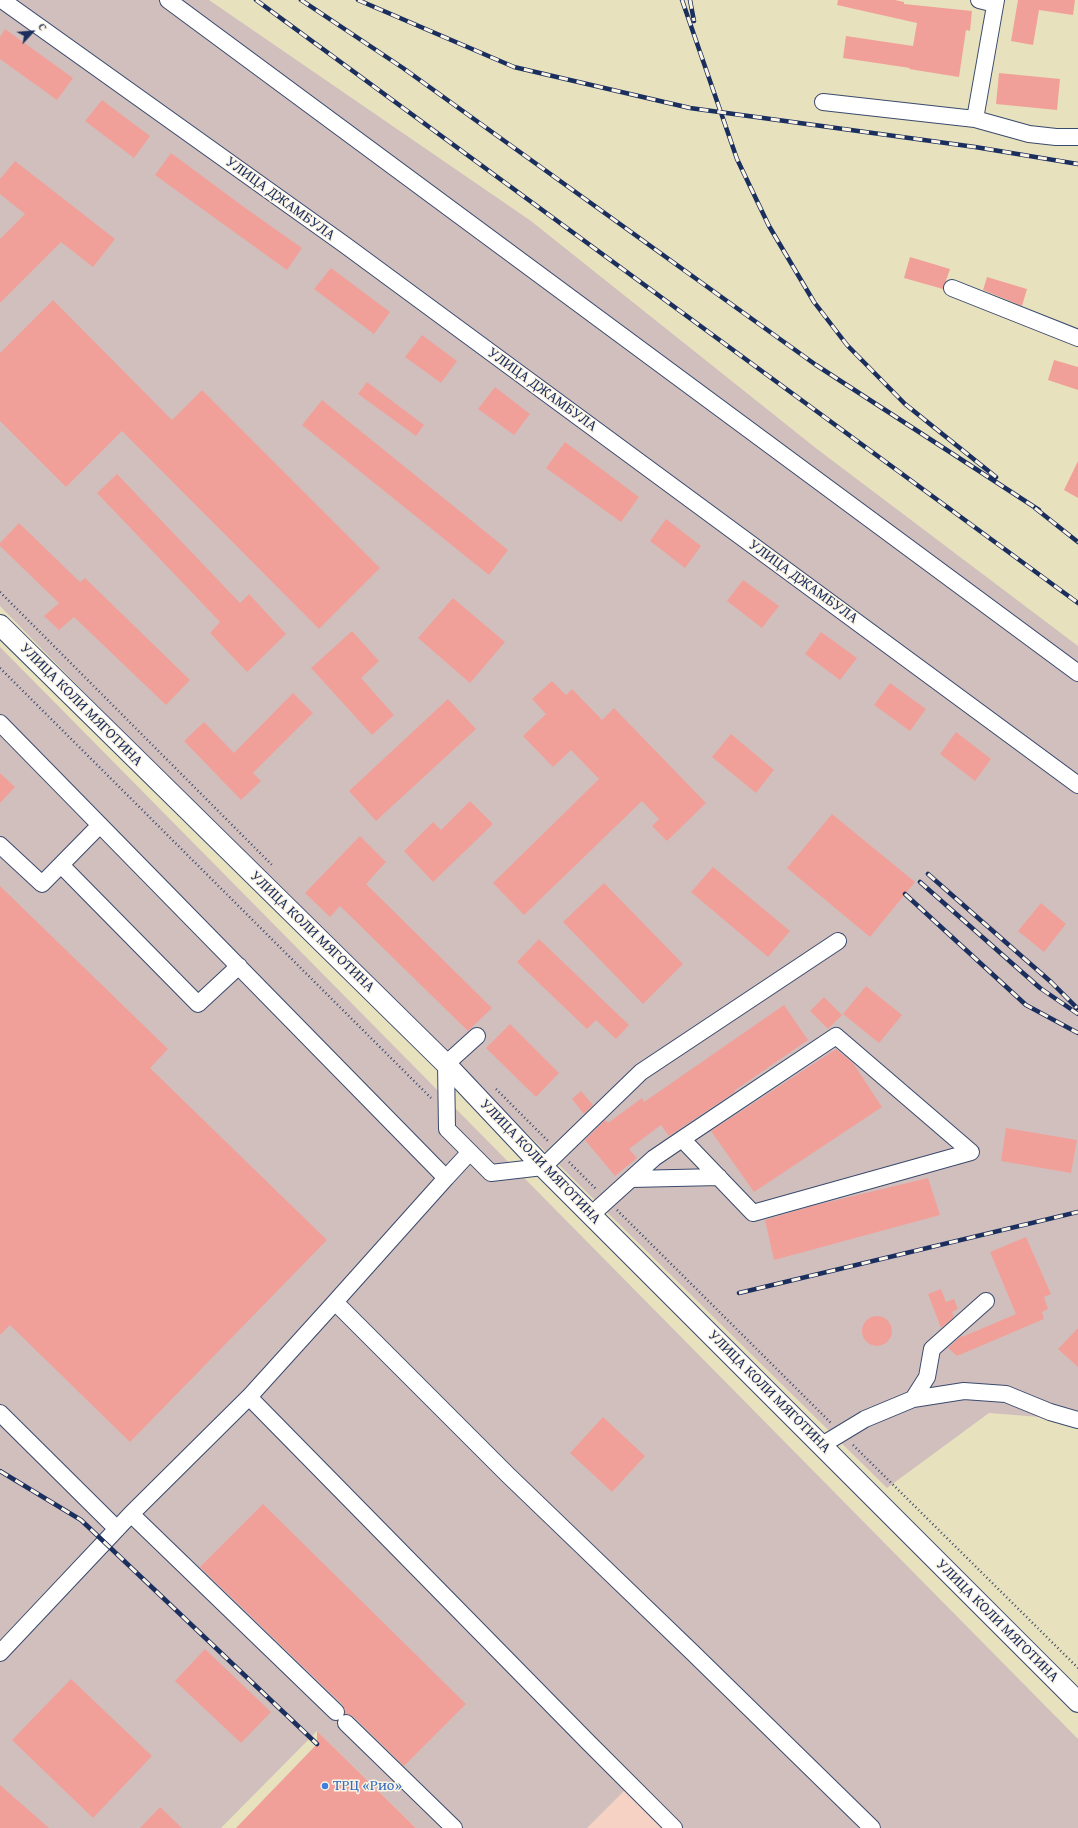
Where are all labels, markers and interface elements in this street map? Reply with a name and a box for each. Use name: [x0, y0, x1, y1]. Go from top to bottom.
north arrow: [12, 12, 52, 52]
text: С: [34, 20, 51, 33]
street label: УЛИЦА ДЖАМБУЛА: [222, 153, 338, 245]
street label: УЛИЦА ДЖАМБУЛА: [484, 344, 600, 436]
street label: УЛИЦА ДЖАМБУЛА: [745, 536, 861, 628]
street label: УЛИЦА КОЛИ МЯГОТИНА: [16, 640, 146, 770]
street label: УЛИЦА КОЛИ МЯГОТИНА: [246, 868, 378, 996]
street label: УЛИЦА КОЛИ МЯГОТИНА: [476, 1096, 604, 1228]
street label: УЛИЦА КОЛИ МЯГОТИНА: [704, 1327, 834, 1457]
street label: УЛИЦА КОЛИ МЯГОТИНА: [932, 1556, 1062, 1686]
place label: ТРЦ «Рио»: [333, 1777, 402, 1795]
marker: ТРЦ «Рио»: [320, 1781, 330, 1791]

